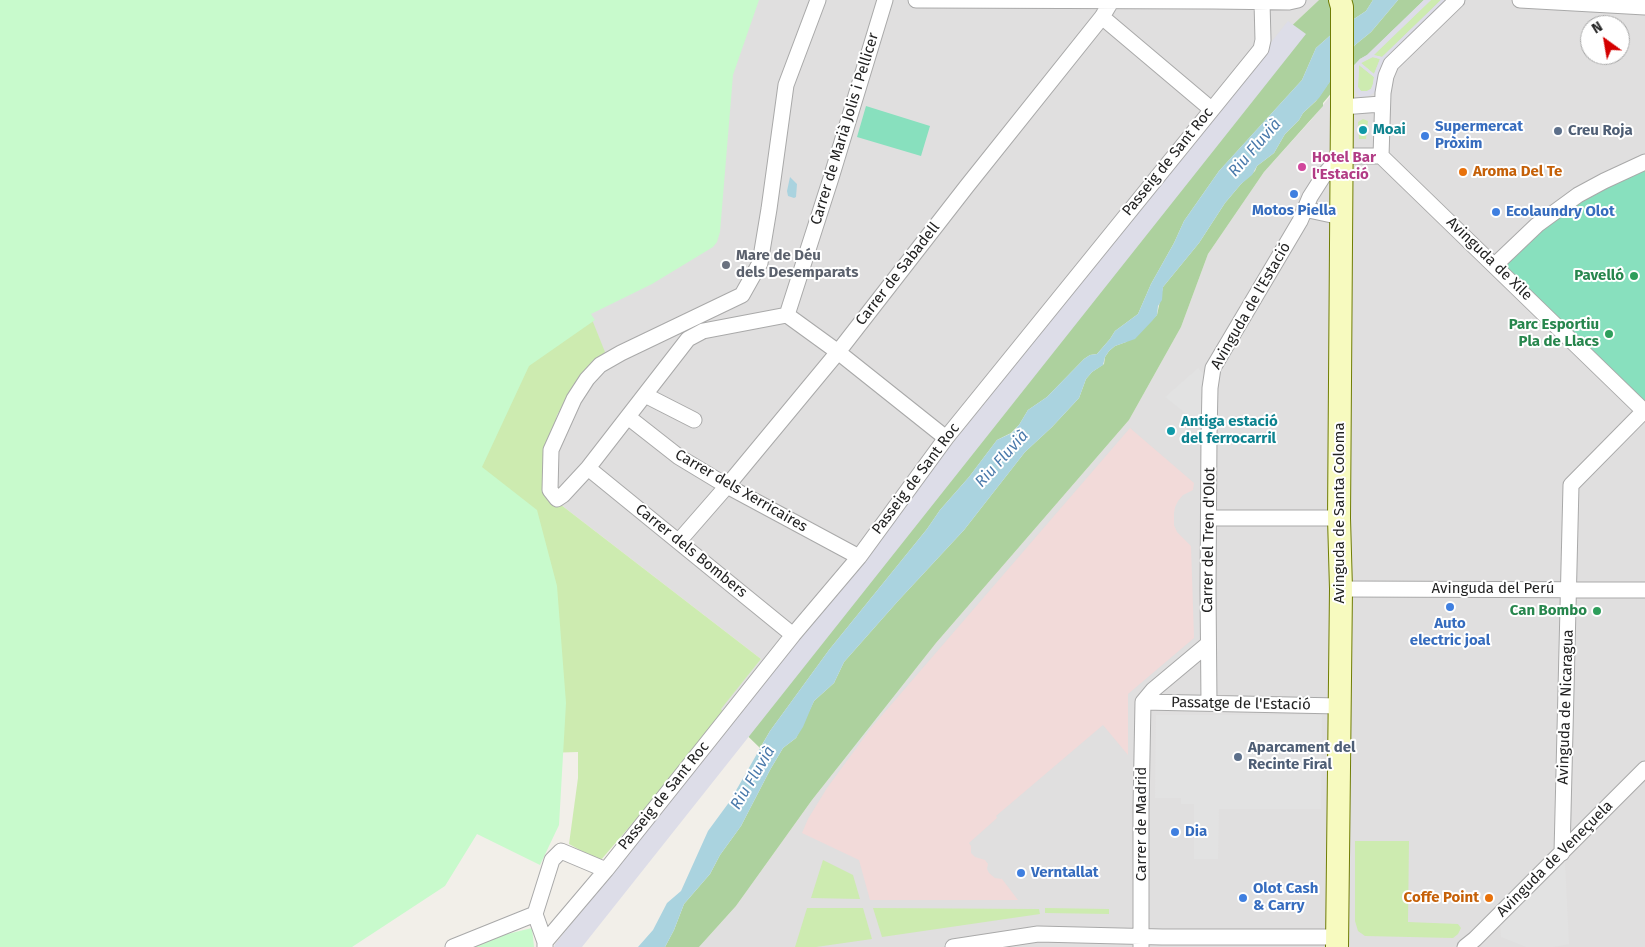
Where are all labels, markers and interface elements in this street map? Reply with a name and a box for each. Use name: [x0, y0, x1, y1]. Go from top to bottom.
north arrow: [1580, 15, 1630, 65]
text: N: [1589, 18, 1606, 37]
street label: Carrer de Marià Jolis i Pellicer: [807, 31, 883, 227]
street label: Passeig de Sant Roc: [1119, 104, 1217, 220]
water label: Riu Fluvià: [1225, 115, 1285, 181]
place label: Supermercat Pròxim: [1435, 118, 1523, 153]
place label: Moai: [1373, 121, 1406, 139]
place label: Creu Roja: [1568, 122, 1633, 140]
marker: Moai: [1357, 124, 1369, 136]
marker: Creu Roja: [1552, 125, 1564, 137]
marker: Supermercat Pròxim: [1419, 130, 1431, 142]
place label: Hotel Bar l'Estació: [1312, 149, 1376, 184]
marker: Hotel Bar l'Estació: [1296, 161, 1308, 173]
place label: Aroma Del Te: [1473, 163, 1562, 181]
marker: Aroma Del Te: [1457, 166, 1469, 178]
marker: Motos Piella: [1288, 188, 1300, 200]
place label: Motos Piella: [1252, 202, 1336, 220]
place label: Ecolaundry Olot: [1506, 203, 1615, 221]
marker: Ecolaundry Olot: [1490, 206, 1502, 218]
street label: Avinguda de Xile: [1442, 213, 1536, 305]
street label: Carrer de Sabadell: [852, 219, 944, 329]
street label: Avinguda de l'Estació: [1207, 239, 1295, 373]
place label: Mare de Déu dels Desemparats: [736, 247, 859, 282]
marker: Mare de Déu dels Desemparats: [720, 259, 732, 271]
place label: Pavelló: [1574, 267, 1624, 285]
marker: Pavelló: [1628, 270, 1640, 282]
place label: Parc Esportiu Pla de Llacs: [1509, 316, 1599, 351]
marker: Parc Esportiu Pla de Llacs: [1603, 328, 1615, 340]
place label: Antiga estació del ferrocarril: [1181, 413, 1278, 448]
street label: Passeig de Sant Roc: [868, 420, 964, 538]
street label: Avinguda de Santa Coloma: [1331, 422, 1349, 604]
marker: Antiga estació del ferrocarril: [1165, 425, 1177, 437]
water label: Riu Fluvià: [971, 427, 1033, 491]
street label: Carrer dels Xerricaires: [672, 446, 810, 536]
street label: Carrer del Tren d'Olot: [1199, 467, 1219, 613]
street label: Carrer dels Bombers: [632, 500, 750, 602]
street label: Avinguda del Perú: [1432, 580, 1554, 598]
marker: Auto electric joal: [1444, 601, 1456, 613]
place label: Can Bombo: [1510, 602, 1587, 620]
marker: Can Bombo: [1591, 605, 1603, 617]
place label: Auto electric joal: [1410, 615, 1490, 650]
street label: Avinguda de Nicaragua: [1554, 629, 1578, 785]
street label: Passatge de l'Estació: [1171, 694, 1311, 714]
street label: Passeig de Sant Roc: [615, 738, 713, 854]
place label: Aparcament del Recinte Firal: [1248, 739, 1355, 774]
water label: Riu Fluvià: [727, 743, 779, 813]
marker: Aparcament del Recinte Firal: [1232, 751, 1244, 763]
street label: Carrer de Madrid: [1133, 767, 1151, 881]
street label: Avinguda de Veneçuela: [1493, 797, 1617, 921]
place label: Dia: [1185, 823, 1207, 841]
marker: Dia: [1169, 826, 1181, 838]
place label: Verntallat: [1031, 864, 1099, 882]
marker: Verntallat: [1015, 867, 1027, 879]
place label: Olot Cash & Carry: [1253, 880, 1318, 915]
place label: Coffe Point: [1404, 889, 1479, 907]
marker: Olot Cash & Carry: [1237, 892, 1249, 904]
marker: Coffe Point: [1483, 892, 1495, 904]

